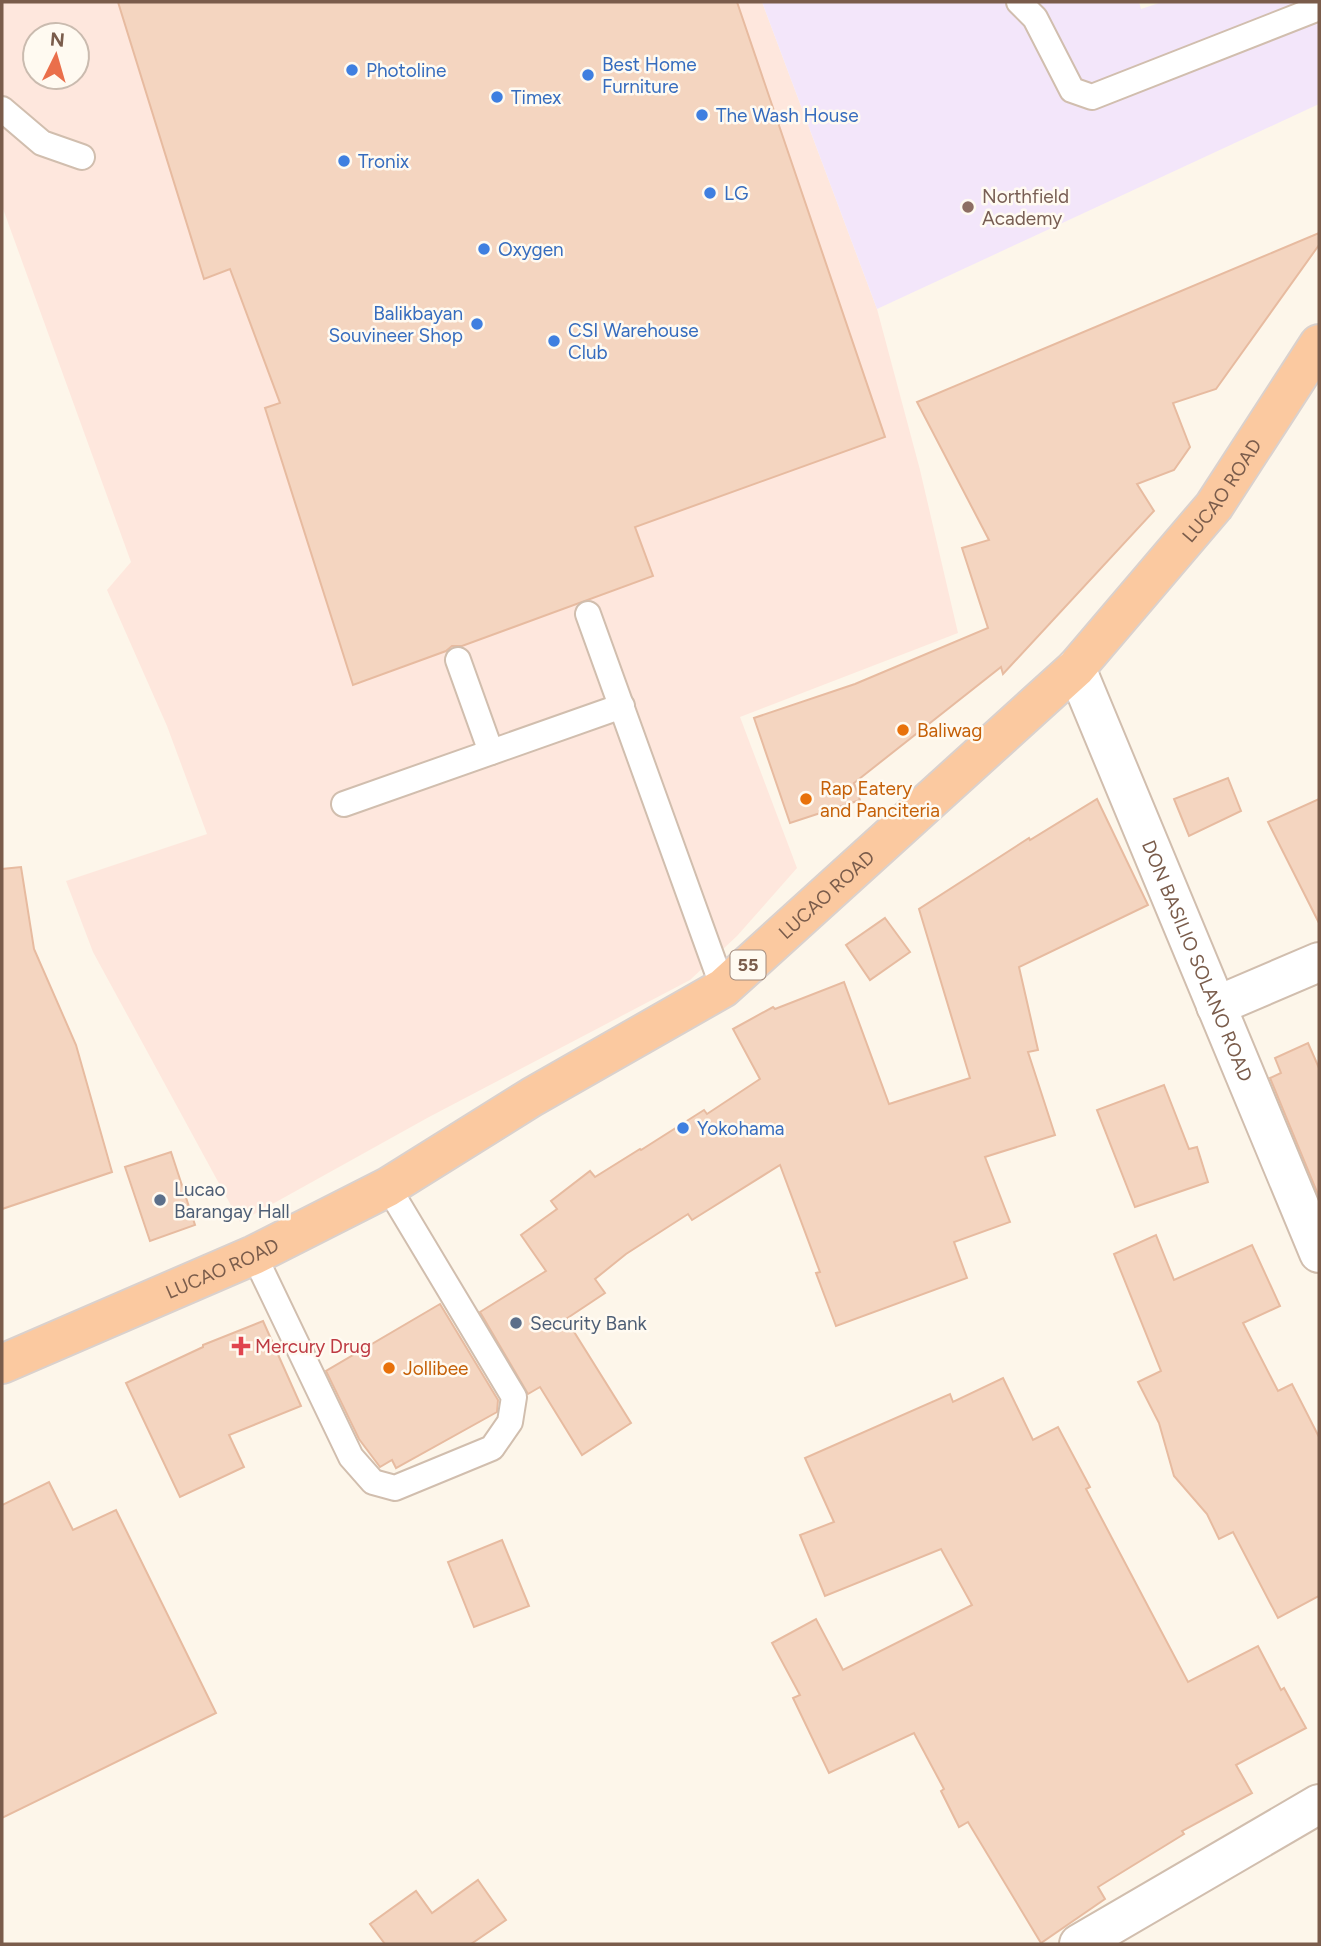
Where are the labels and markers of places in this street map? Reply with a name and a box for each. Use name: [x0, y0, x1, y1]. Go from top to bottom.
place label: Best Home Furniture: [602, 53, 697, 98]
place label: Photoline: [366, 59, 446, 82]
marker: Photoline: [344, 62, 360, 78]
marker: Best Home Furniture: [580, 67, 596, 83]
place label: Timex: [511, 86, 561, 109]
marker: Timex: [489, 89, 505, 105]
place label: The Wash House: [716, 104, 859, 127]
marker: The Wash House: [694, 107, 710, 123]
place label: Tronix: [358, 150, 409, 173]
marker: Tronix: [336, 153, 352, 169]
place label: LG: [724, 182, 748, 205]
marker: LG: [702, 185, 718, 201]
place label: Northfield Academy: [982, 185, 1069, 230]
marker: Northfield Academy: [960, 199, 976, 215]
place label: Oxygen: [498, 238, 564, 261]
marker: Oxygen: [476, 241, 492, 257]
place label: Balikbayan Souvineer Shop: [328, 302, 463, 347]
marker: Balikbayan Souvineer Shop: [469, 316, 485, 332]
place label: CSI Warehouse Club: [568, 319, 699, 364]
marker: CSI Warehouse Club: [546, 333, 562, 349]
place label: Baliwag: [917, 719, 982, 742]
marker: Baliwag: [895, 722, 911, 738]
place label: Rap Eatery and Panciteria: [820, 777, 940, 822]
marker: Rap Eatery and Panciteria: [798, 791, 814, 807]
place label: Yokohama: [697, 1117, 785, 1140]
marker: Yokohama: [675, 1120, 691, 1136]
place label: Lucao Barangay Hall: [174, 1178, 290, 1223]
marker: Lucao Barangay Hall: [152, 1192, 168, 1208]
place label: Security Bank: [530, 1312, 648, 1335]
marker: Security Bank: [508, 1315, 524, 1331]
place label: Mercury Drug: [255, 1335, 371, 1358]
marker: Mercury Drug: [233, 1338, 249, 1354]
place label: Jollibee: [403, 1357, 468, 1380]
marker: Jollibee: [381, 1360, 397, 1376]

